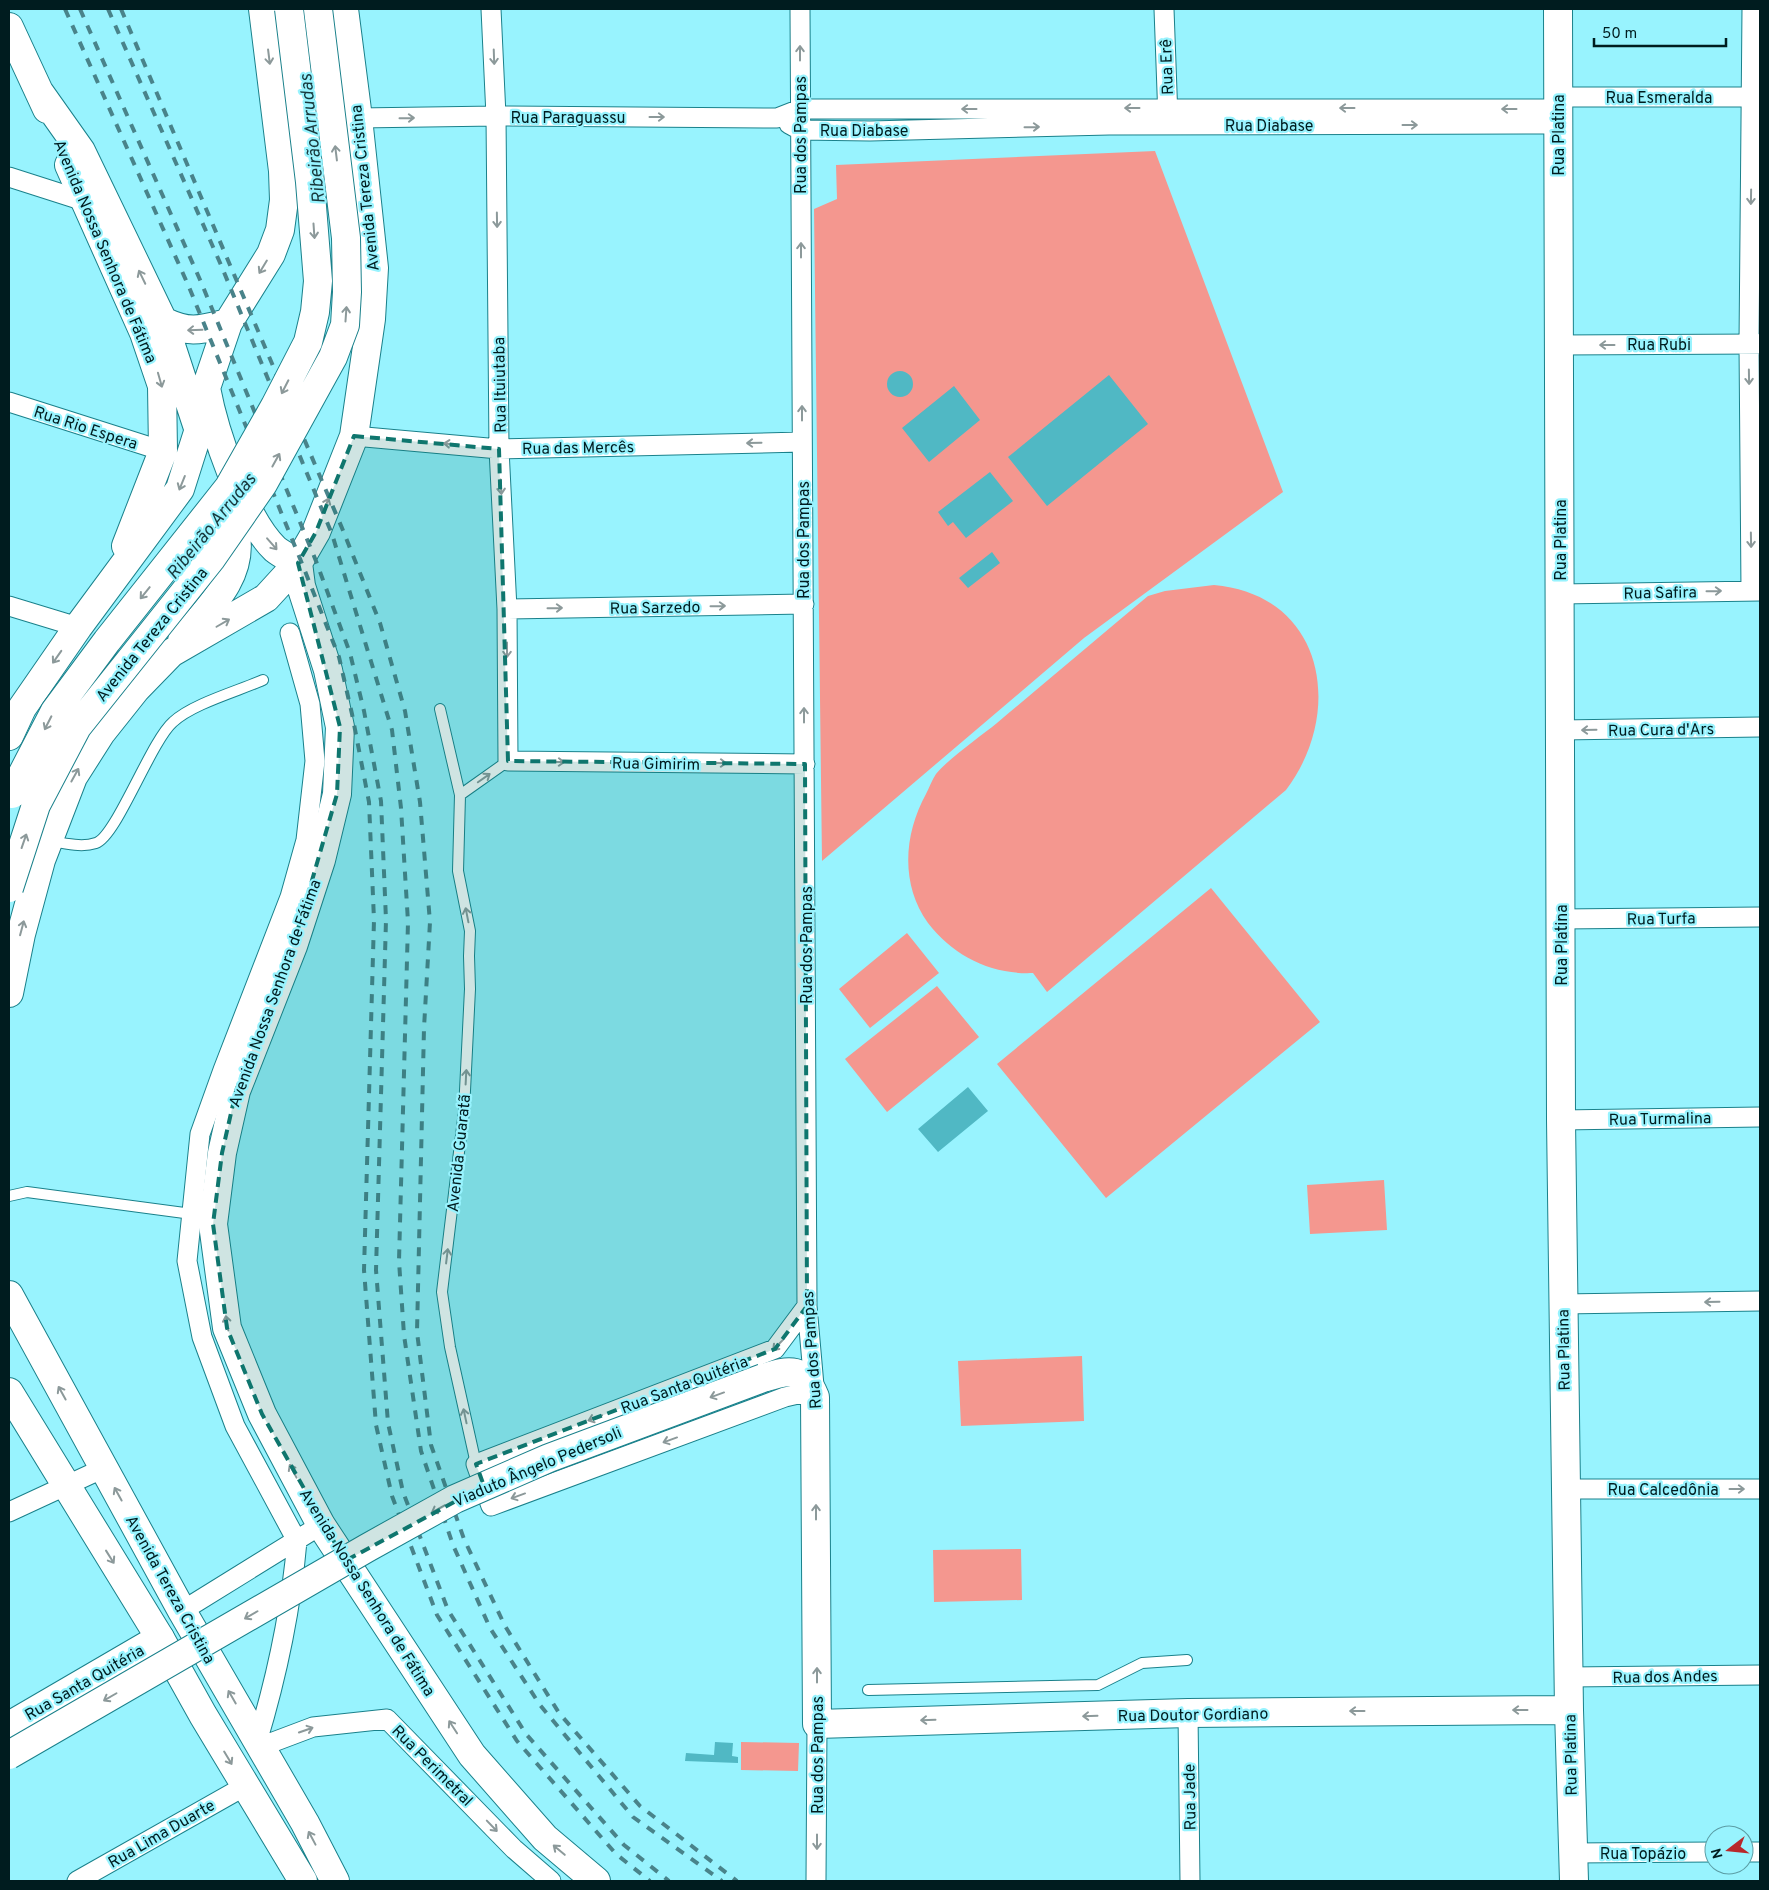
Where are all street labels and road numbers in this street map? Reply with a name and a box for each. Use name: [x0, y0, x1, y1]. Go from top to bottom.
street label: Rua Erê: [1157, 39, 1179, 95]
street label: Rua dos Pampas: [792, 76, 812, 194]
street label: Rua Esmeralda: [1606, 89, 1712, 109]
street label: Rua Platina: [1550, 94, 1570, 176]
street label: Avenida Tereza Cristina: [347, 104, 385, 272]
street label: Rua Paraguassu: [510, 109, 626, 129]
street label: Rua Diabase: [1225, 117, 1313, 137]
street label: Rua Diabase: [820, 122, 908, 142]
street label: Avenida Nossa Senhora de Fátima: [48, 137, 160, 367]
street label: Rua Rubi: [1627, 336, 1691, 356]
street label: Rua Ituiutaba: [490, 337, 512, 433]
street label: Rua Rio Espera: [31, 403, 140, 455]
street label: Rua das Mercês: [522, 438, 634, 460]
street label: Rua dos Pampas: [795, 481, 815, 599]
street label: Rua Platina: [1552, 499, 1572, 581]
street label: Avenida Tereza Cristina: [92, 564, 213, 706]
street label: Rua Safira: [1623, 583, 1697, 605]
street label: Rua Sarzedo: [610, 598, 701, 620]
street label: Rua Cura d'Ars: [1608, 720, 1714, 742]
street label: Rua Gimirim: [612, 754, 700, 776]
street label: Avenida Nossa Senhora de Fátima: [225, 877, 326, 1110]
street label: Rua dos Pampas: [798, 886, 818, 1004]
street label: Rua Platina: [1553, 904, 1573, 986]
street label: Rua Turfa: [1626, 909, 1696, 931]
street label: Avenida Guaratã: [444, 1093, 476, 1213]
street label: Rua Turmalina: [1608, 1109, 1712, 1131]
street label: Rua dos Pampas: [799, 1290, 827, 1409]
street label: Rua Platina: [1554, 1309, 1576, 1391]
street label: Rua Santa Quitéria: [618, 1352, 751, 1419]
street label: Viaduto Ângelo Pedersoli: [450, 1421, 625, 1512]
street label: Rua Calcedônia: [1607, 1481, 1719, 1501]
street label: Avenida Nossa Senhora de Fátima: [294, 1486, 439, 1701]
street label: Avenida Tereza Cristina: [120, 1512, 218, 1668]
street label: Rua Santa Quitéria: [22, 1641, 148, 1726]
street label: Rua dos Andes: [1612, 1667, 1718, 1689]
street label: Rua dos Pampas: [809, 1696, 829, 1814]
street label: Rua Doutor Gordiano: [1118, 1705, 1269, 1727]
street label: Rua Platina: [1561, 1714, 1583, 1796]
street label: Rua Perimetral: [387, 1722, 476, 1811]
street label: Rua Jade: [1180, 1763, 1202, 1830]
street label: Rua Lima Duarte: [105, 1796, 219, 1873]
street label: Rua Topázio: [1600, 1845, 1686, 1865]

